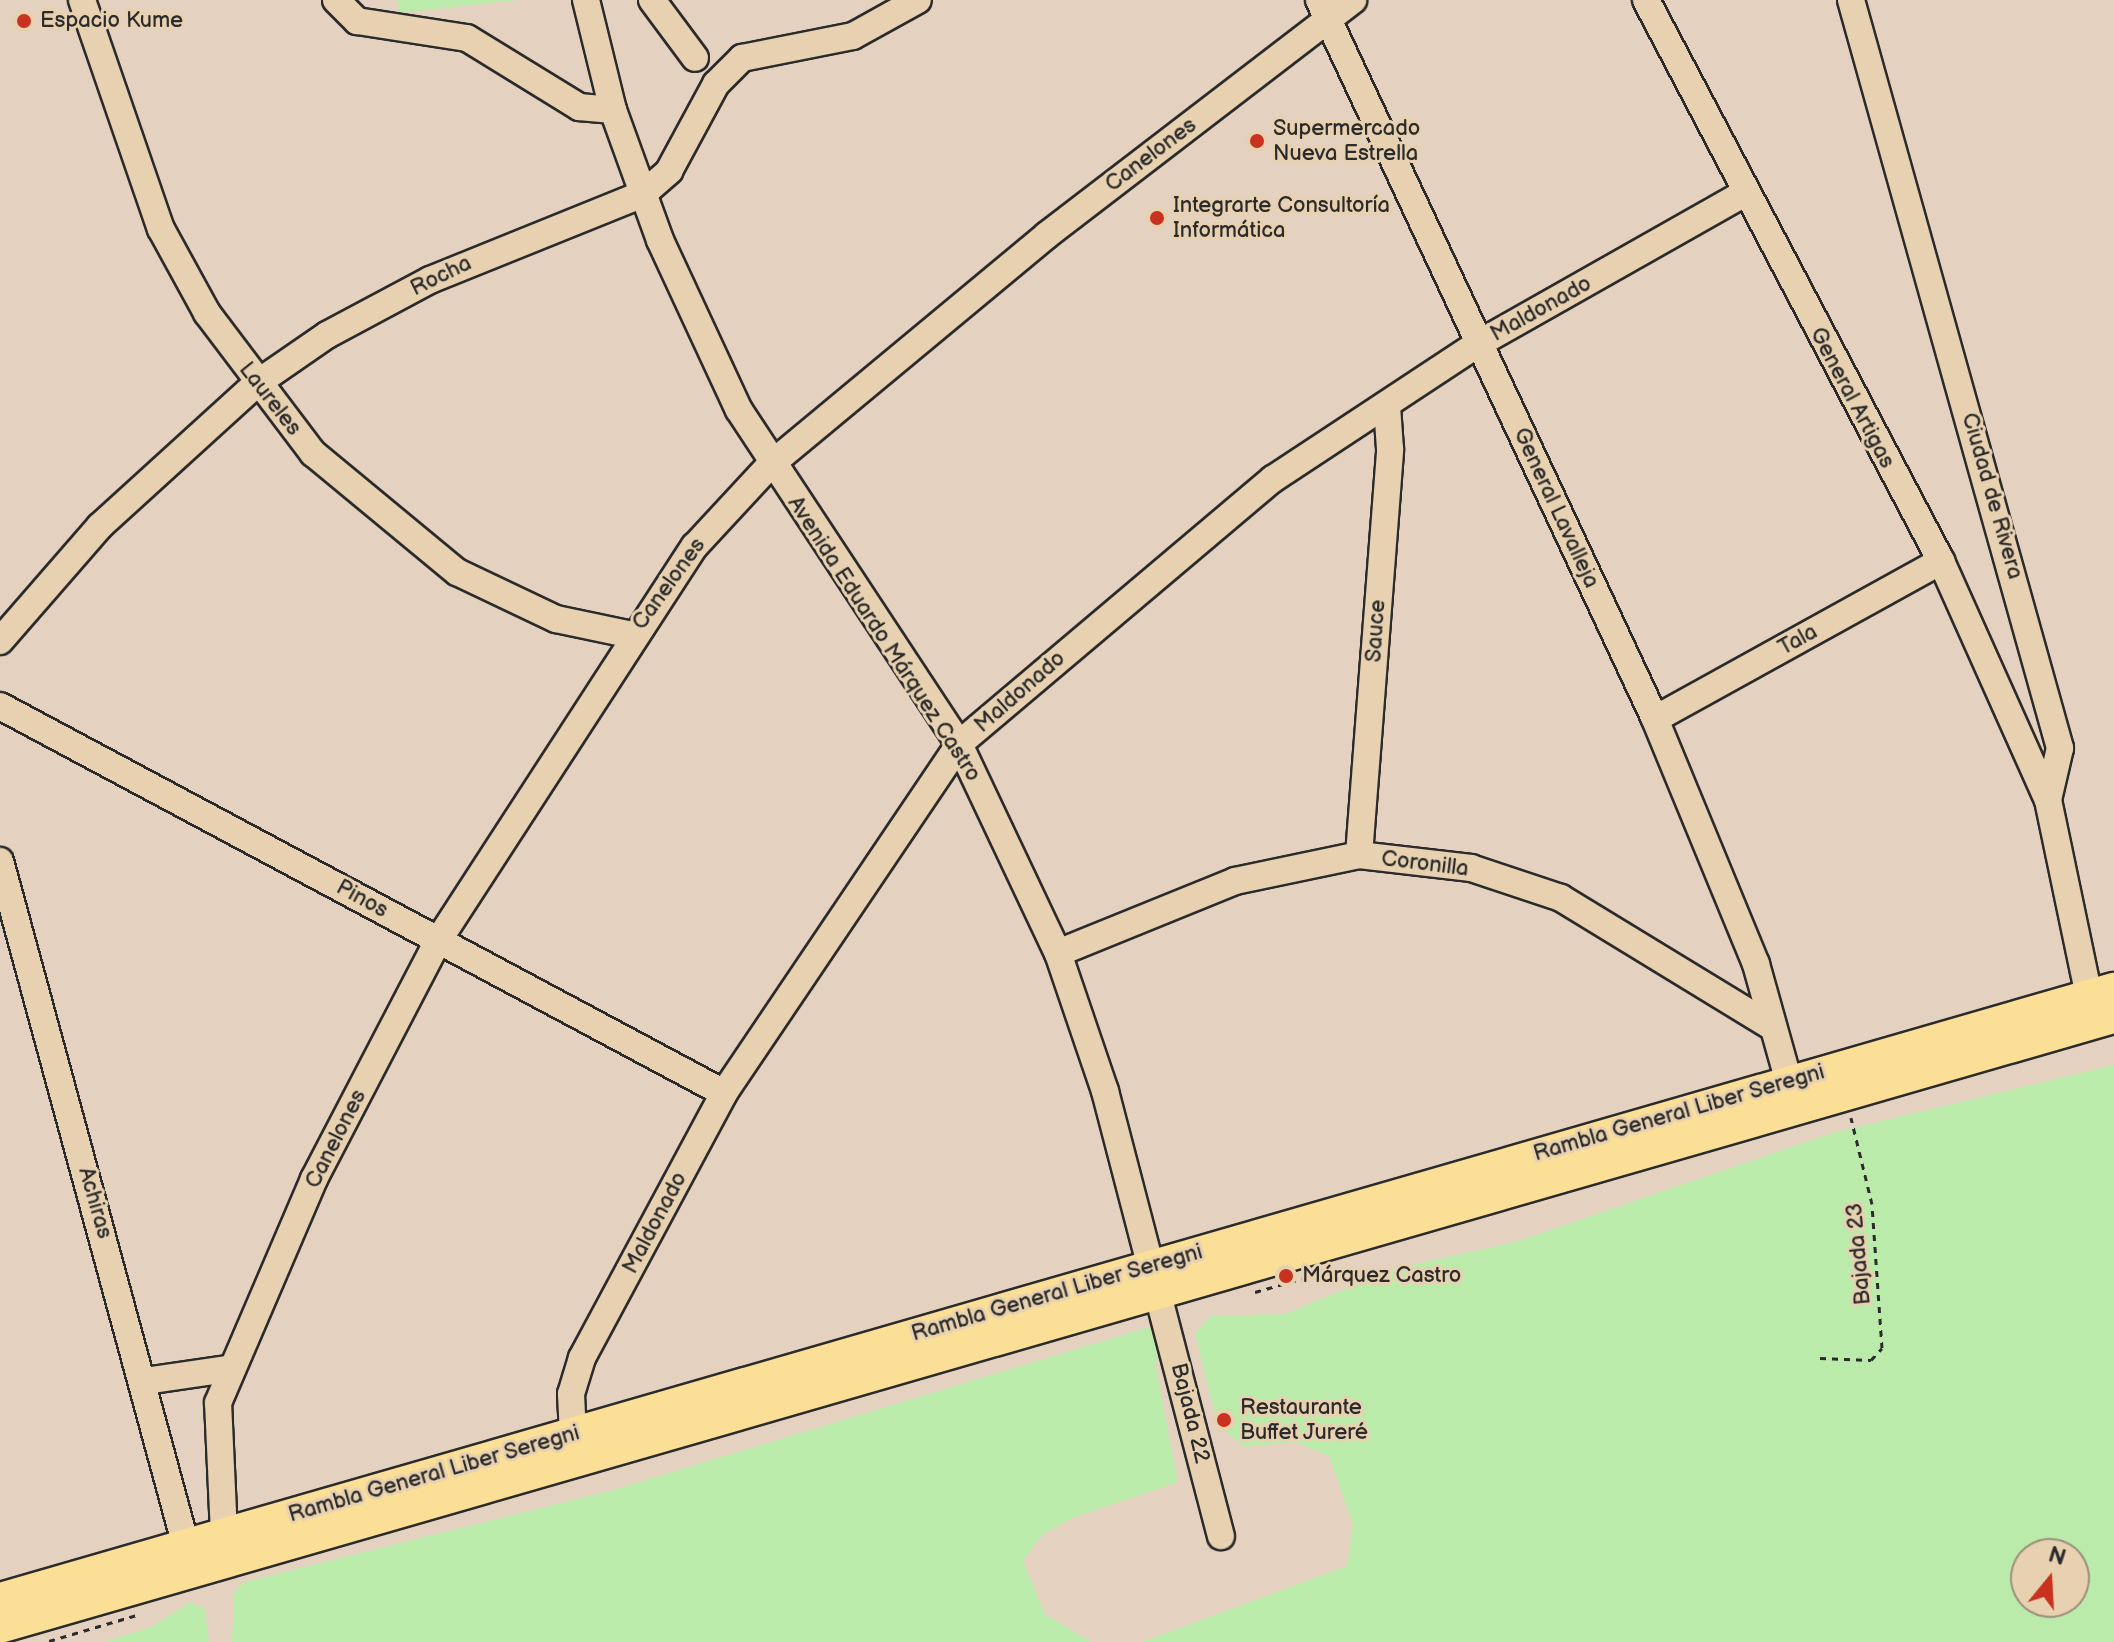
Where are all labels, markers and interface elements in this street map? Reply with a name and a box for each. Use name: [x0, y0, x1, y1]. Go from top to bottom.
place label: Espacio Kume: [40, 8, 183, 34]
marker: Espacio Kume: [15, 12, 33, 30]
street label: Canelones: [1100, 112, 1202, 198]
place label: Supermercado Nueva Estrella: [1273, 115, 1420, 166]
marker: Supermercado Nueva Estrella: [1248, 132, 1266, 150]
place label: Integrarte Consultoría Informática: [1173, 192, 1390, 244]
marker: Integrarte Consultoría Informática: [1148, 209, 1166, 227]
street label: Rocha: [406, 250, 476, 302]
street label: Maldonado: [1486, 270, 1596, 348]
street label: General Artigas: [1804, 323, 1900, 473]
street label: Laureles: [233, 357, 307, 441]
street label: Ciudad de Rivera: [1956, 410, 2028, 582]
street label: General Lavalleja: [1507, 424, 1605, 592]
street label: Avenida Eduardo Márquez Castro: [782, 492, 986, 786]
street label: Canelones: [627, 533, 711, 635]
street label: Sauce: [1361, 599, 1391, 663]
street label: Tala: [1774, 619, 1822, 661]
street label: Maldonado: [969, 646, 1071, 738]
street label: Coronilla: [1380, 846, 1470, 882]
street label: Pinos: [332, 874, 392, 924]
street label: Rambla General Liber Seregni: [1530, 1059, 1828, 1167]
street label: Canelones: [300, 1085, 372, 1193]
street label: Achiras: [72, 1164, 118, 1242]
street label: Maldonado: [617, 1168, 693, 1278]
street label: Bajada 23: [1841, 1202, 1877, 1306]
street label: Rambla General Liber Seregni: [908, 1239, 1206, 1347]
place label: Márquez Castro: [1302, 1263, 1461, 1289]
marker: Márquez Castro: [1277, 1267, 1295, 1285]
street label: Bajada 22: [1165, 1360, 1215, 1466]
place label: Restaurante Buffet Jureré: [1240, 1394, 1369, 1446]
marker: Restaurante Buffet Jureré: [1215, 1411, 1233, 1429]
street label: Rambla General Liber Seregni: [285, 1420, 583, 1528]
north arrow: [2010, 1538, 2090, 1618]
text: N: [2045, 1541, 2069, 1572]

